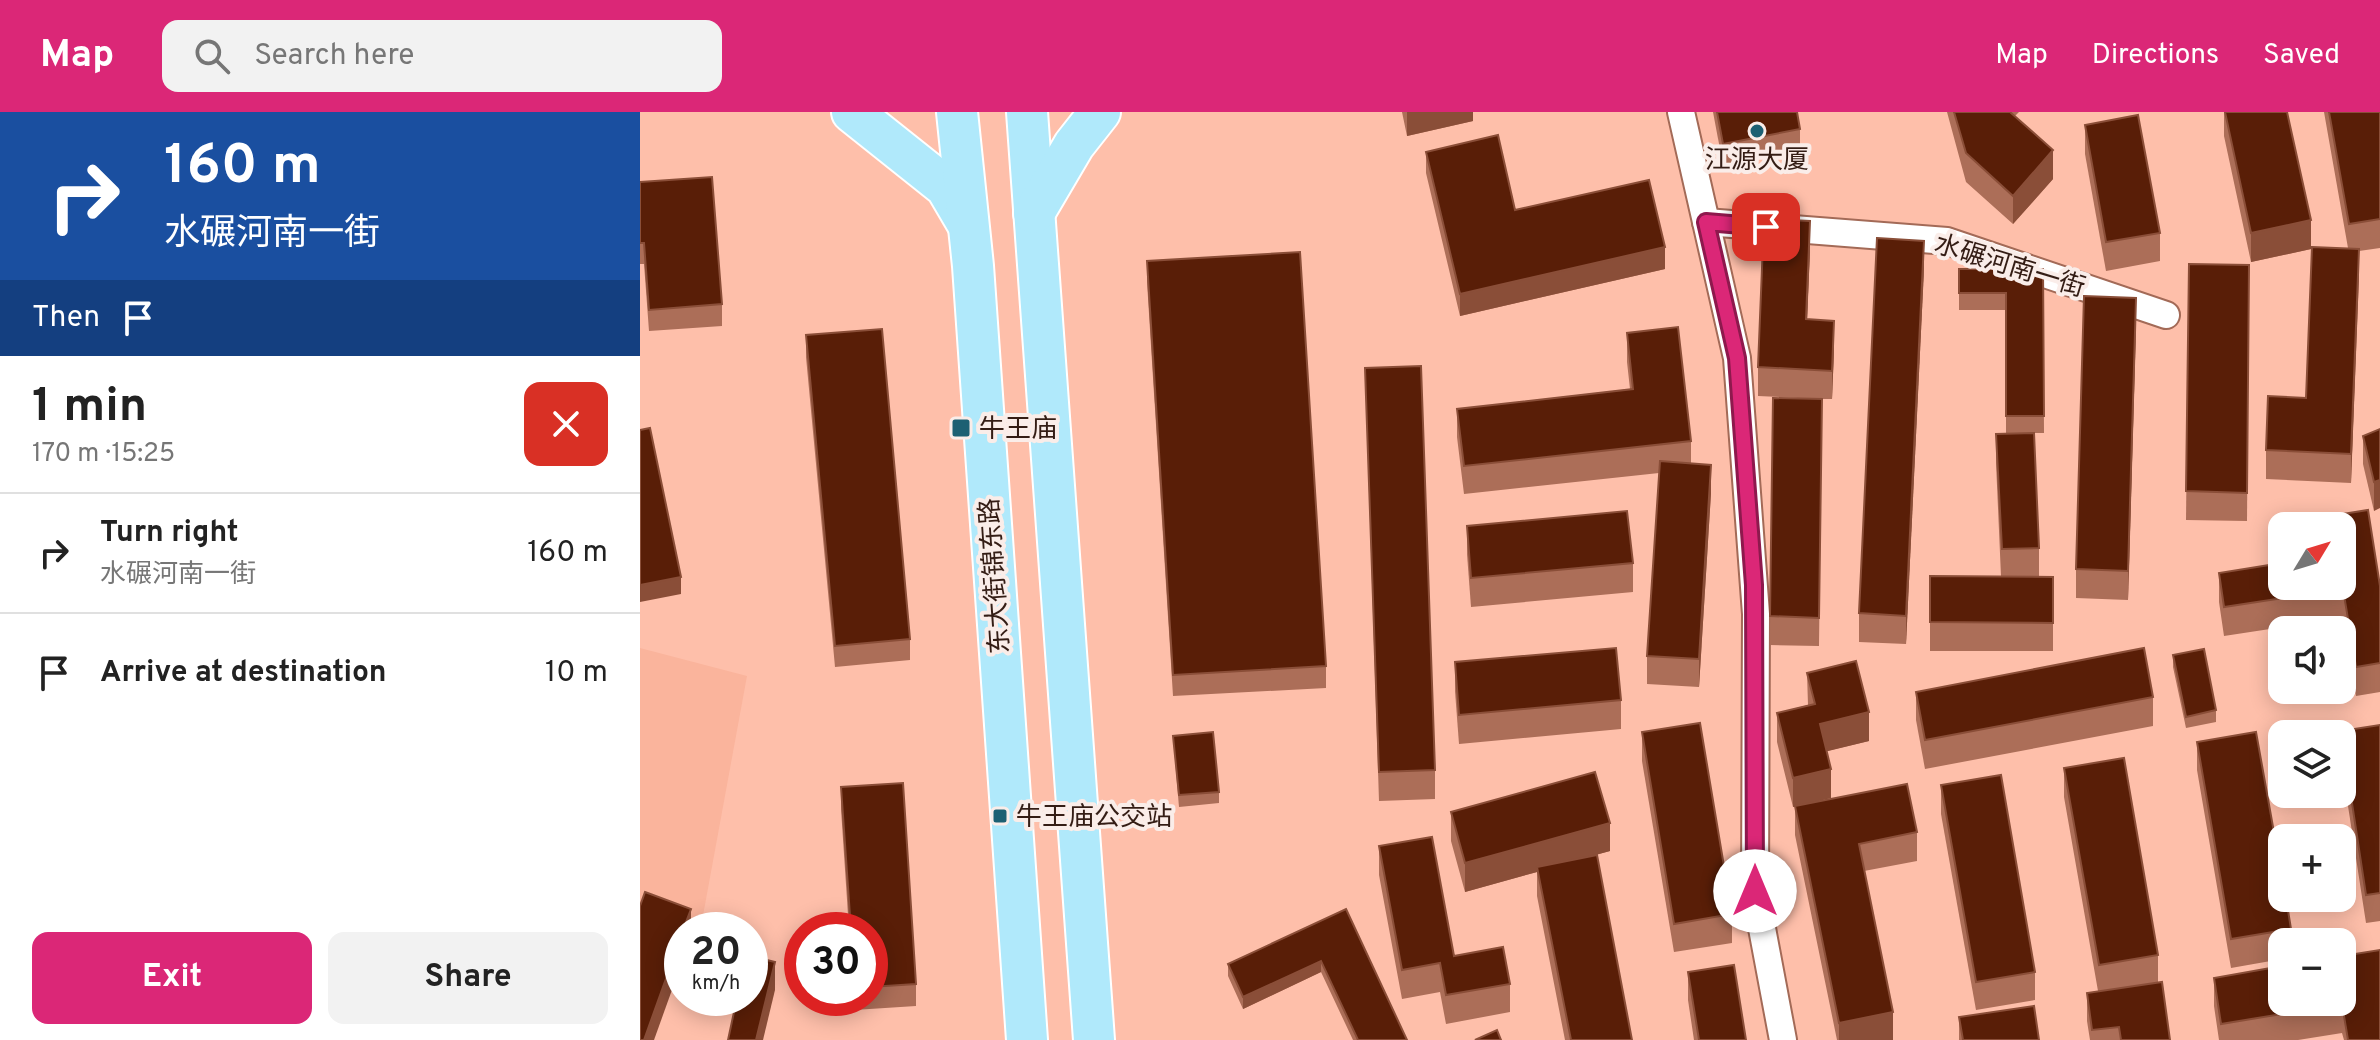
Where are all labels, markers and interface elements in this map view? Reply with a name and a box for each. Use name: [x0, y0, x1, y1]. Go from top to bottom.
search box: [162, 20, 722, 92]
text: Map: [40, 32, 114, 81]
icon: search: [190, 34, 234, 78]
text: Search here: [254, 38, 414, 75]
text: Map: [1995, 38, 2048, 74]
text: Directions: [2092, 38, 2219, 74]
text: Saved: [2263, 38, 2340, 74]
marker: 江源大厦: [1748, 122, 1766, 140]
text: 160 m: [164, 133, 321, 203]
icon: right: [32, 144, 136, 248]
place label: 江源大厦: [1705, 145, 1809, 178]
pin: [1732, 193, 1800, 261]
icon: arrive: [1744, 205, 1788, 249]
text: 水碾河南一街: [164, 212, 380, 258]
street label: 水碾河南一街: [1930, 229, 2089, 306]
icon: arrive: [116, 296, 160, 340]
text: Then: [32, 300, 100, 337]
text: 1 min: [32, 378, 147, 438]
button: close: [524, 382, 608, 466]
place label: 牛王庙: [979, 414, 1057, 447]
marker: 牛王庙: [950, 417, 972, 439]
text: 170 m · 15:25: [32, 438, 175, 471]
street label: 东大街锦东路: [975, 497, 1018, 655]
north arrow: [2268, 512, 2356, 600]
map controls: [2268, 512, 2356, 1016]
text: Turn right: [100, 515, 238, 552]
icon: right: [32, 531, 76, 575]
text: 160 m: [527, 535, 608, 572]
text: 水碾河南一街: [100, 559, 256, 592]
button: sound: [2268, 616, 2356, 704]
icon: arrive: [32, 651, 76, 695]
text: Arrive at destination: [100, 655, 386, 692]
text: 10 m: [545, 655, 608, 692]
button: layers: [2268, 720, 2356, 808]
place label: 牛王庙公交站: [1016, 802, 1172, 835]
marker: 牛王庙公交站: [991, 807, 1009, 825]
button: +: [2268, 824, 2356, 912]
position arrow: [1713, 849, 1797, 933]
speed limit sign: 30: [784, 912, 888, 1016]
button: −: [2268, 928, 2356, 1016]
text: 20: [691, 929, 741, 979]
button: Exit: [32, 932, 312, 1024]
button: Share: [328, 932, 608, 1024]
text: km/h: [692, 971, 740, 997]

